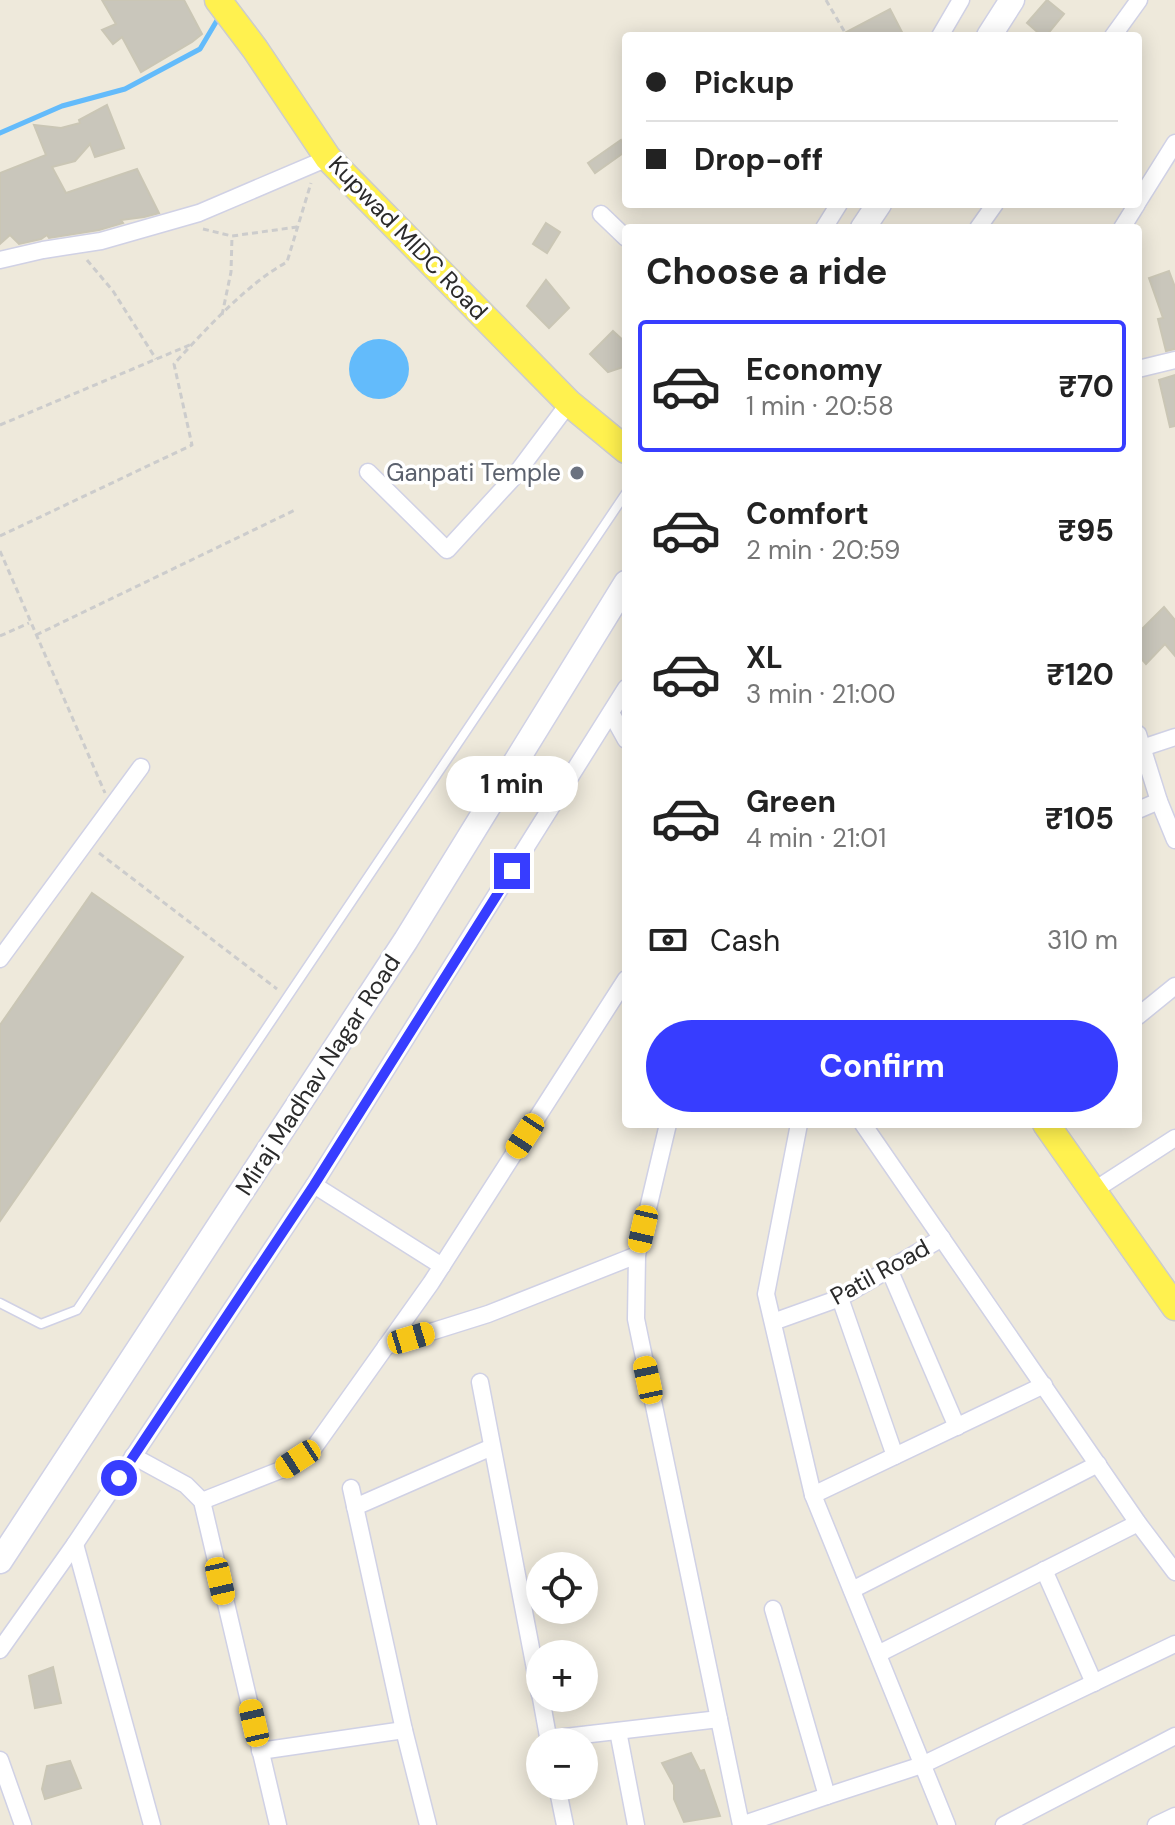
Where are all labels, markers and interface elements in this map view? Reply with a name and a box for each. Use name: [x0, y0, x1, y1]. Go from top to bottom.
text: Pickup: [694, 63, 794, 102]
text: Drop-off: [694, 140, 823, 179]
street label: Kupwad MIDC Road: [322, 149, 495, 326]
text: Choose a ride: [646, 248, 887, 295]
icon: car: [650, 350, 722, 422]
text: Economy: [746, 350, 883, 389]
text: ₹70: [1058, 367, 1114, 406]
text: 1 min · 20:58: [746, 389, 894, 423]
place label: Ganpati Temple: [386, 457, 561, 488]
marker: Ganpati Temple: [568, 464, 586, 482]
icon: car: [650, 494, 722, 566]
text: Comfort: [746, 494, 869, 533]
text: ₹95: [1058, 511, 1114, 550]
text: 2 min · 20:59: [746, 533, 900, 567]
icon: car: [650, 638, 722, 710]
text: XL: [746, 638, 783, 677]
text: ₹120: [1046, 655, 1114, 694]
text: 3 min · 21:00: [746, 677, 896, 711]
callout: 1 min: [446, 755, 578, 811]
text: 1 min: [480, 767, 544, 801]
icon: car: [650, 782, 722, 854]
text: Green: [746, 782, 836, 821]
text: ₹105: [1045, 799, 1114, 838]
text: 4 min · 21:01: [746, 821, 886, 855]
route end: [494, 853, 530, 889]
icon: cash: [646, 918, 690, 962]
text: Cash: [710, 921, 780, 960]
text: 310 m: [1047, 923, 1118, 957]
street label: Miraj Madhav Nagar Road: [228, 948, 407, 1201]
button: Confirm: [646, 1020, 1118, 1112]
car: [502, 1109, 548, 1163]
car: [626, 1203, 660, 1255]
street label: Patil Road: [825, 1232, 935, 1312]
car: [385, 1320, 437, 1356]
car: [631, 1354, 665, 1406]
car: [271, 1436, 325, 1482]
route start: [101, 1460, 137, 1496]
map controls: [526, 1552, 598, 1800]
button: locate: [526, 1552, 598, 1624]
car: [203, 1555, 237, 1607]
button: +: [526, 1640, 598, 1712]
car: [237, 1697, 271, 1749]
button: −: [526, 1728, 598, 1800]

